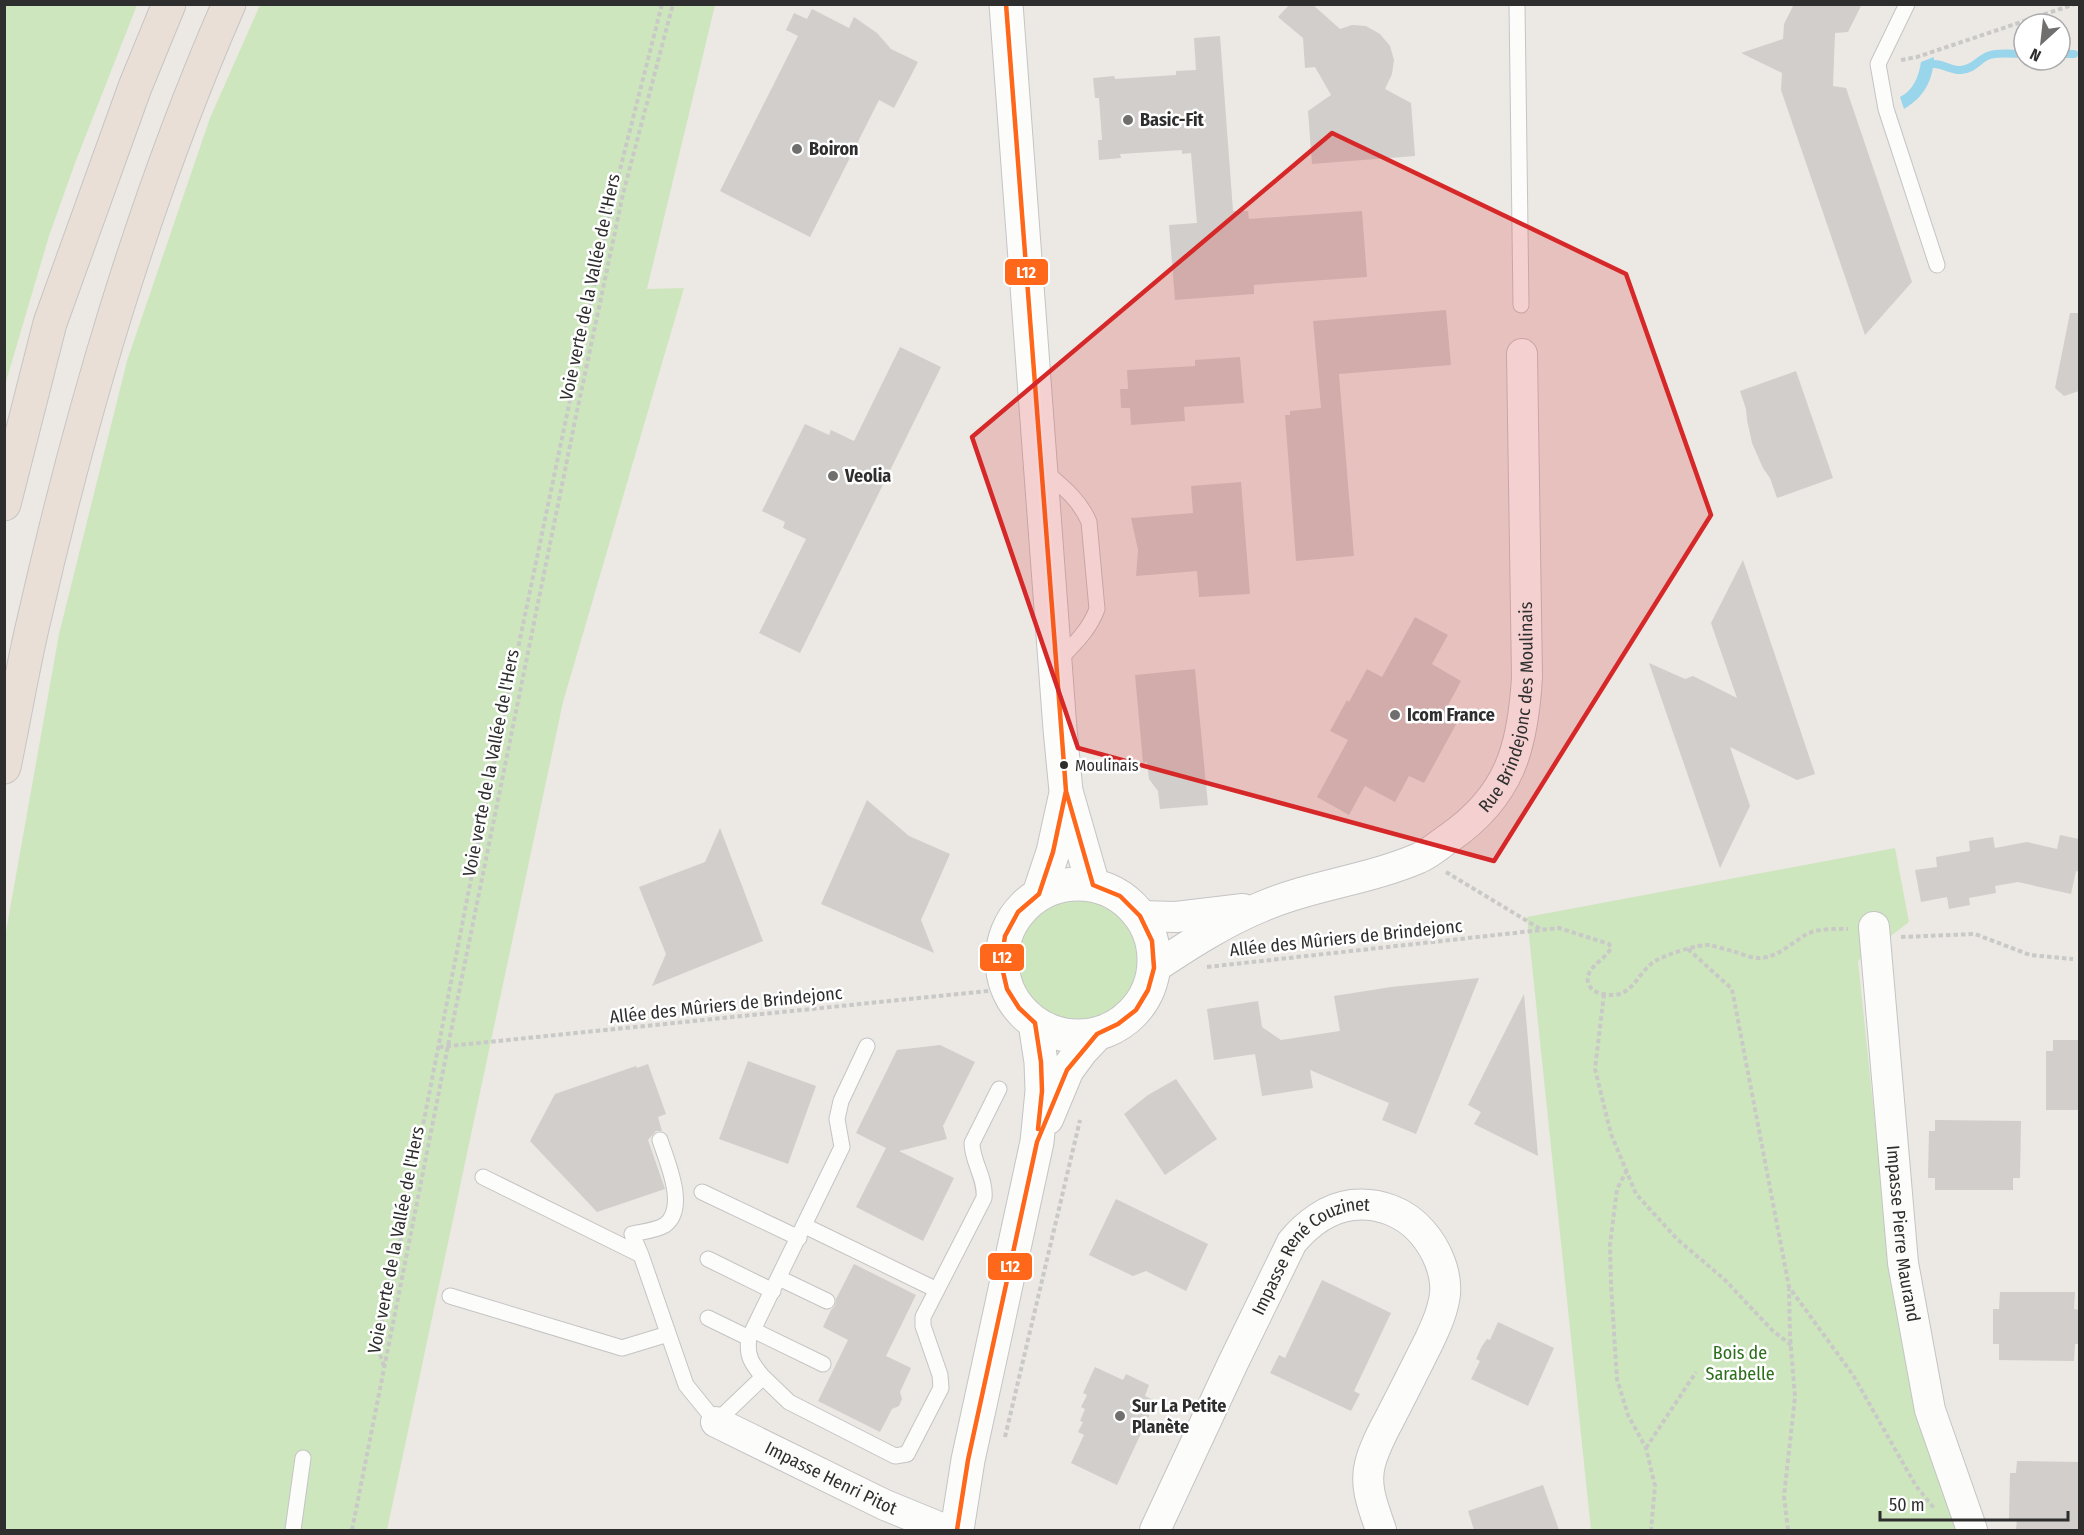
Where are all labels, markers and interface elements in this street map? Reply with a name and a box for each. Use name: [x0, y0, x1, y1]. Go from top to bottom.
north arrow: [2012, 12, 2072, 72]
text: N: [2027, 44, 2044, 66]
place label: Basic-Fit: [1140, 109, 1205, 131]
marker: Basic-Fit: [1121, 113, 1135, 127]
place label: Boiron: [809, 138, 858, 160]
marker: Boiron: [790, 142, 804, 156]
street label: Voie verte de la Vallée de l'Hers: [555, 171, 625, 402]
line badge: L12: [1004, 258, 1049, 286]
text: L12: [1016, 263, 1036, 282]
place label: Veolia: [844, 465, 891, 487]
marker: Veolia: [826, 469, 840, 483]
street label: Rue Brindejonc des Moulinais: [1474, 601, 1538, 817]
street label: Voie verte de la Vallée de l'Hers: [458, 647, 524, 879]
place label: Icom France: [1407, 704, 1495, 726]
marker: Icom France: [1388, 708, 1402, 722]
place label: Moulinais: [1075, 756, 1139, 775]
marker: Moulinais: [1058, 759, 1070, 771]
street label: Allée des Mûriers de Brindejonc: [1229, 915, 1464, 961]
line badge: L12: [979, 943, 1025, 972]
text: L12: [992, 948, 1012, 967]
street label: Allée des Mûriers de Brindejonc: [609, 982, 844, 1028]
street label: Voie verte de la Vallée de l'Hers: [363, 1124, 429, 1356]
street label: Impasse Pierre Maurand: [1882, 1144, 1925, 1324]
street label: Impasse René Couzinet: [1247, 1193, 1371, 1319]
line badge: L12: [987, 1252, 1033, 1281]
text: L12: [1000, 1257, 1020, 1276]
park label: Bois de Sarabelle: [1705, 1342, 1775, 1385]
place label: Sur La Petite Planète: [1132, 1395, 1227, 1438]
marker: Sur La Petite Planète: [1113, 1409, 1127, 1423]
street label: Impasse Henri Pitot: [761, 1437, 900, 1520]
scale bar: [1880, 1484, 2068, 1522]
text: 50 m: [1889, 1494, 1925, 1516]

